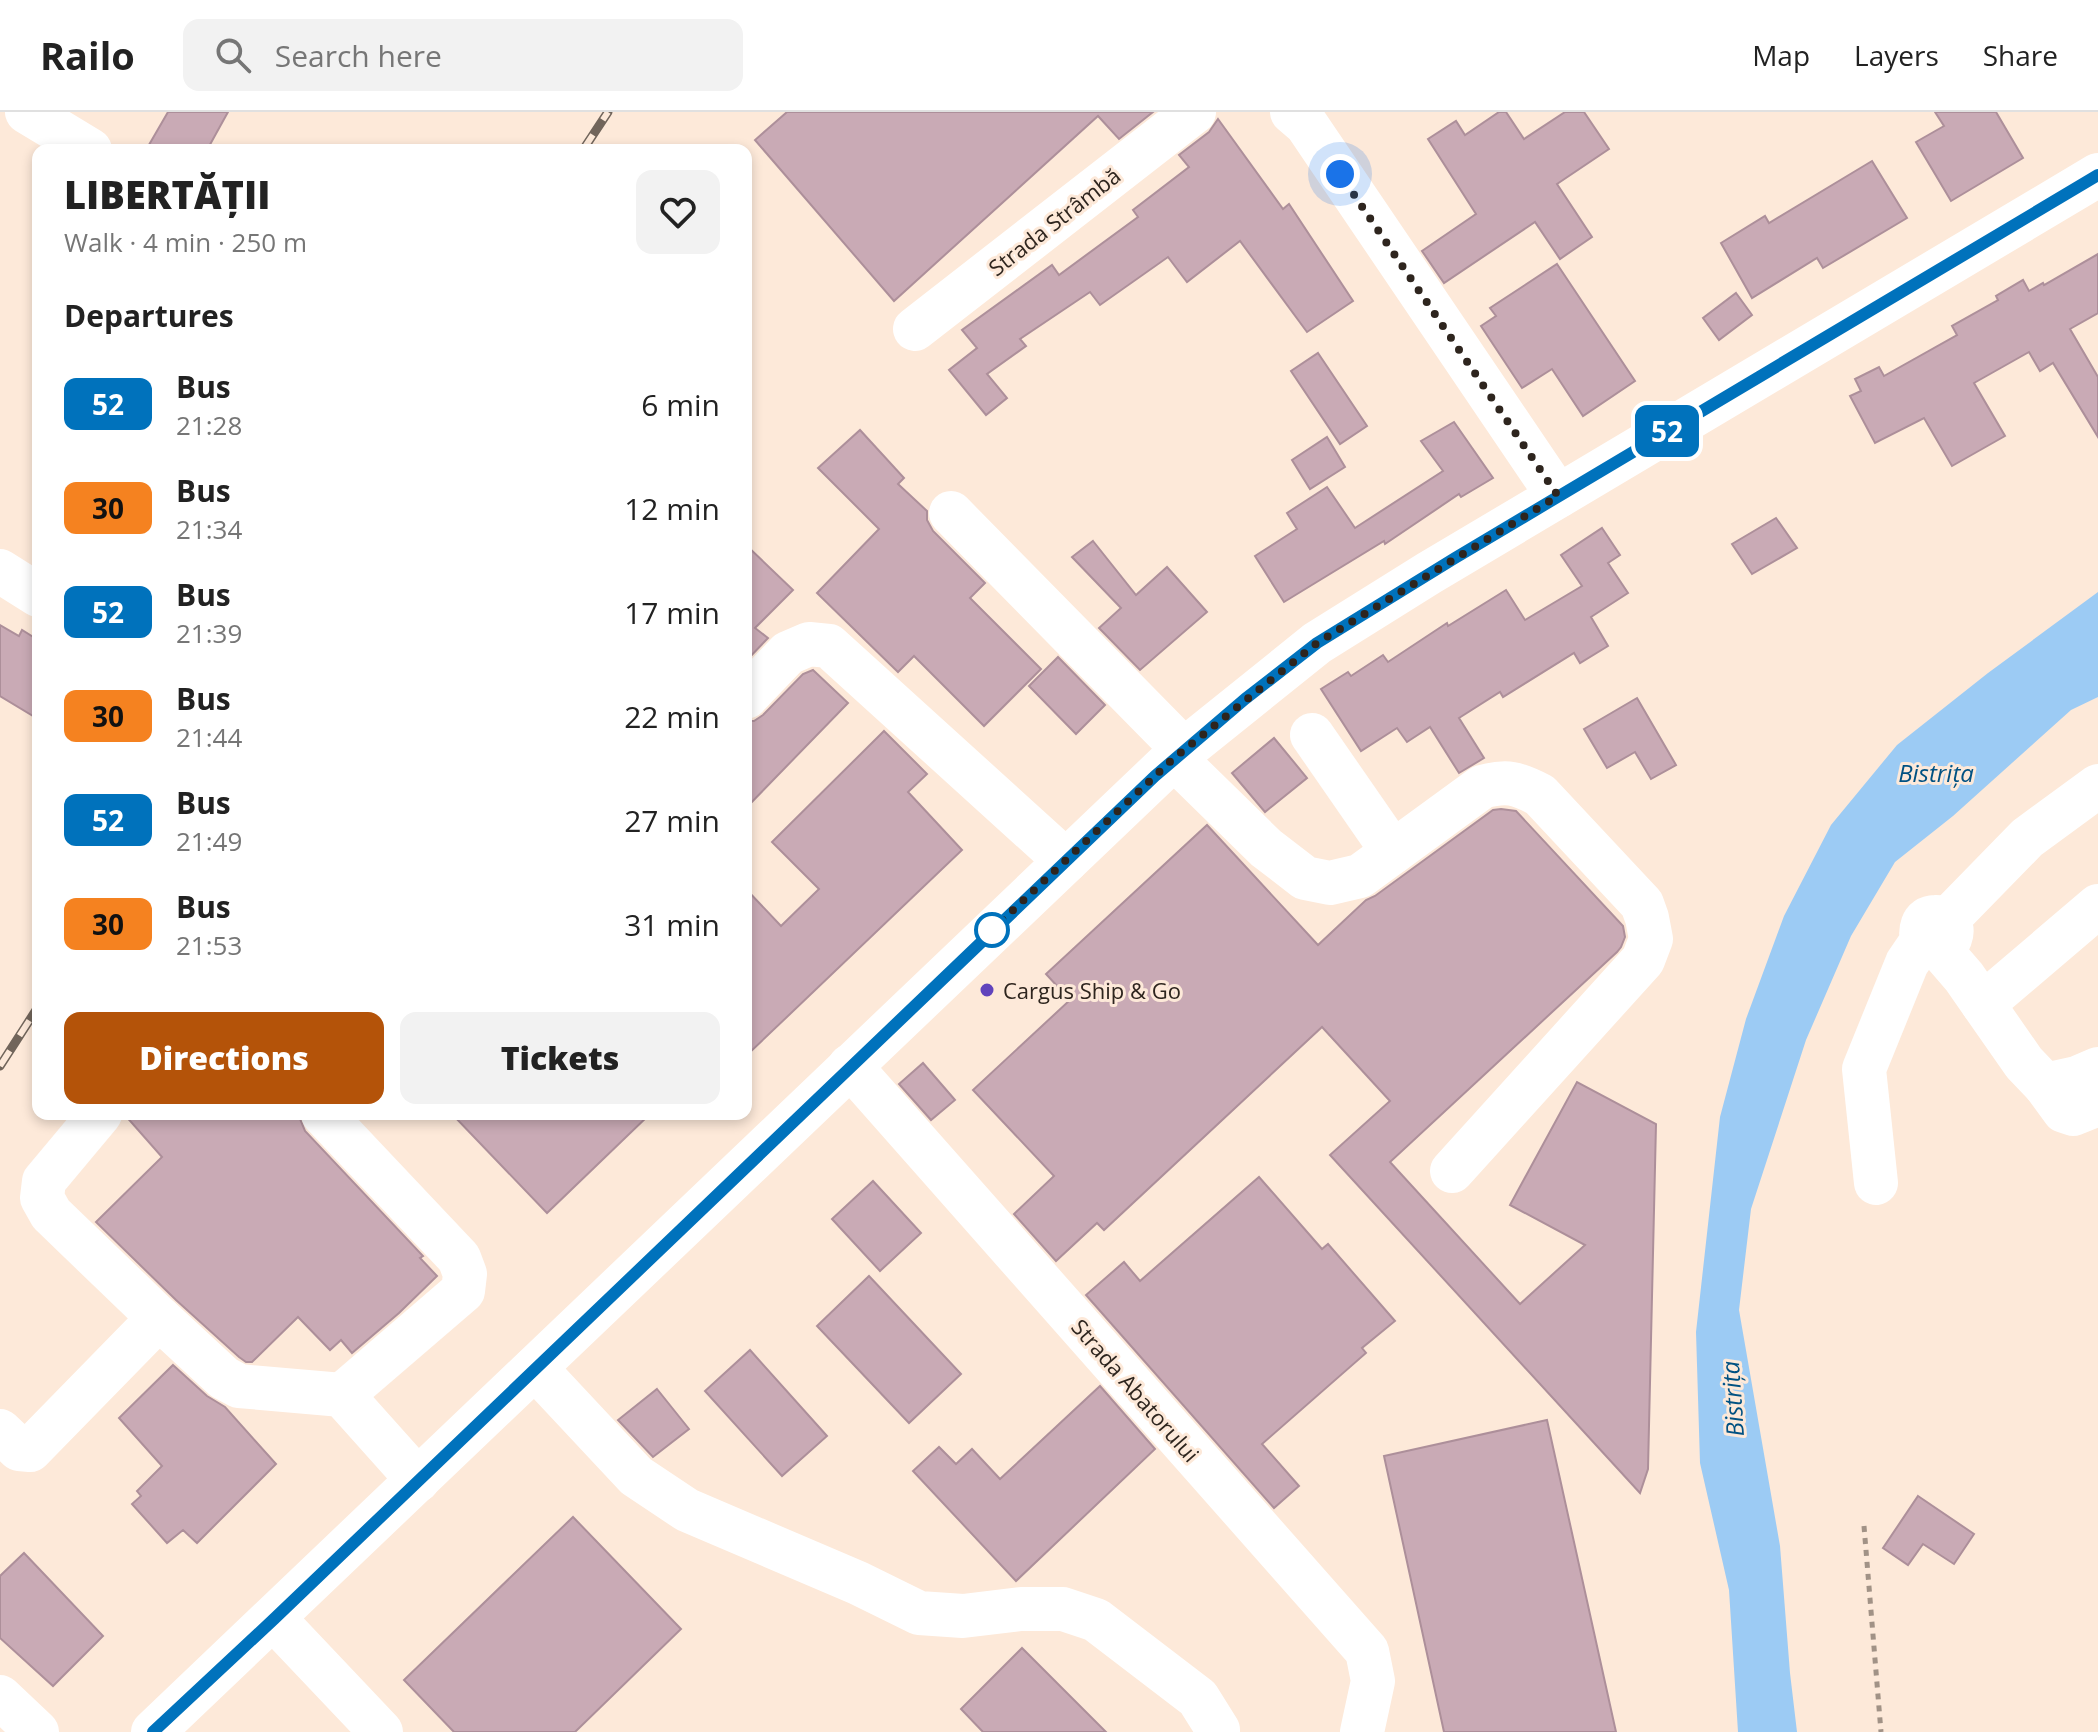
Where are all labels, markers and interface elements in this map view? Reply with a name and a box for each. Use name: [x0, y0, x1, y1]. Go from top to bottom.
search box: [183, 19, 743, 91]
text: Railo: [40, 29, 135, 81]
icon: search: [211, 33, 255, 77]
text: Search here: [275, 35, 442, 76]
text: Map: [1752, 36, 1810, 74]
text: Layers: [1854, 36, 1939, 74]
text: Share: [1983, 36, 2058, 74]
your location: [1320, 154, 1360, 194]
street label: Strada Strâmbă: [982, 160, 1126, 282]
text: LIBERTĂȚII: [64, 168, 270, 220]
button: heart: [636, 170, 720, 254]
text: Walk · 4 min · 250 m: [64, 224, 307, 260]
text: Departures: [64, 295, 234, 336]
text: Bus: [176, 366, 231, 407]
text: 6 min: [641, 384, 720, 425]
text: 52: [92, 385, 124, 423]
line badge: 52: [1631, 405, 1703, 457]
text: 21:28: [176, 407, 242, 443]
text: 52: [1651, 412, 1683, 450]
text: Bus: [176, 470, 231, 511]
text: 12 min: [624, 488, 720, 529]
text: 30: [92, 489, 124, 527]
text: 21:34: [176, 511, 242, 547]
text: Bus: [176, 574, 231, 615]
text: 17 min: [624, 592, 720, 633]
text: 52: [92, 593, 124, 631]
text: 21:39: [176, 615, 242, 651]
text: Bus: [176, 678, 231, 719]
text: 22 min: [624, 696, 720, 737]
text: 30: [92, 697, 124, 735]
text: 21:44: [176, 719, 242, 755]
water label: Bistrița: [1898, 756, 1974, 789]
text: Bus: [176, 782, 231, 823]
text: 27 min: [624, 800, 720, 841]
text: 52: [92, 801, 124, 839]
text: 21:49: [176, 823, 242, 859]
text: Bus: [176, 886, 231, 927]
text: 31 min: [624, 904, 720, 945]
text: 30: [92, 905, 124, 943]
unlabelled marker: [975, 913, 1009, 947]
text: 21:53: [176, 927, 242, 963]
place label: Cargus Ship & Go: [1003, 975, 1181, 1005]
marker: Cargus Ship & Go: [978, 981, 996, 999]
button: Directions: [64, 1012, 384, 1104]
button: Tickets: [400, 1012, 720, 1104]
street label: Strada Abatorului: [1066, 1312, 1206, 1468]
water label: Bistrița: [1713, 1360, 1751, 1438]

